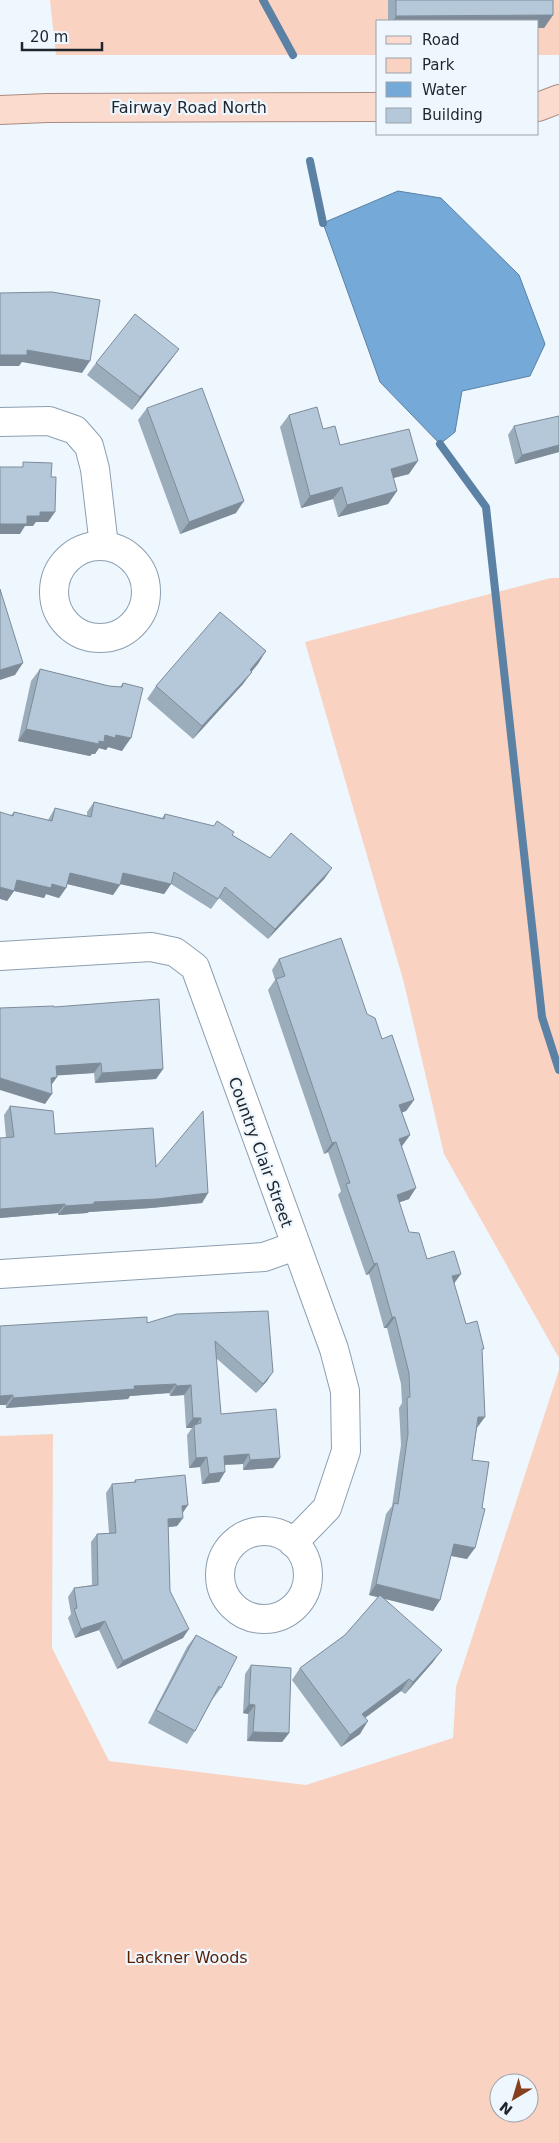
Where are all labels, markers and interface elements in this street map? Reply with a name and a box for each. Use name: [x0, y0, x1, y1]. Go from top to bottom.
scale bar: [22, 20, 102, 52]
legend: [376, 20, 539, 135]
text: 20 m: [30, 28, 68, 46]
text: Road: [422, 31, 460, 49]
text: Park: [422, 56, 455, 74]
text: Water: [422, 81, 467, 99]
street label: Fairway Road North: [111, 98, 267, 117]
text: Building: [422, 106, 483, 124]
street label: Country Clair Street: [224, 1074, 297, 1230]
park label: Lackner Woods: [126, 1948, 248, 1967]
north arrow: [489, 2073, 539, 2123]
text: N: [496, 2098, 516, 2118]

